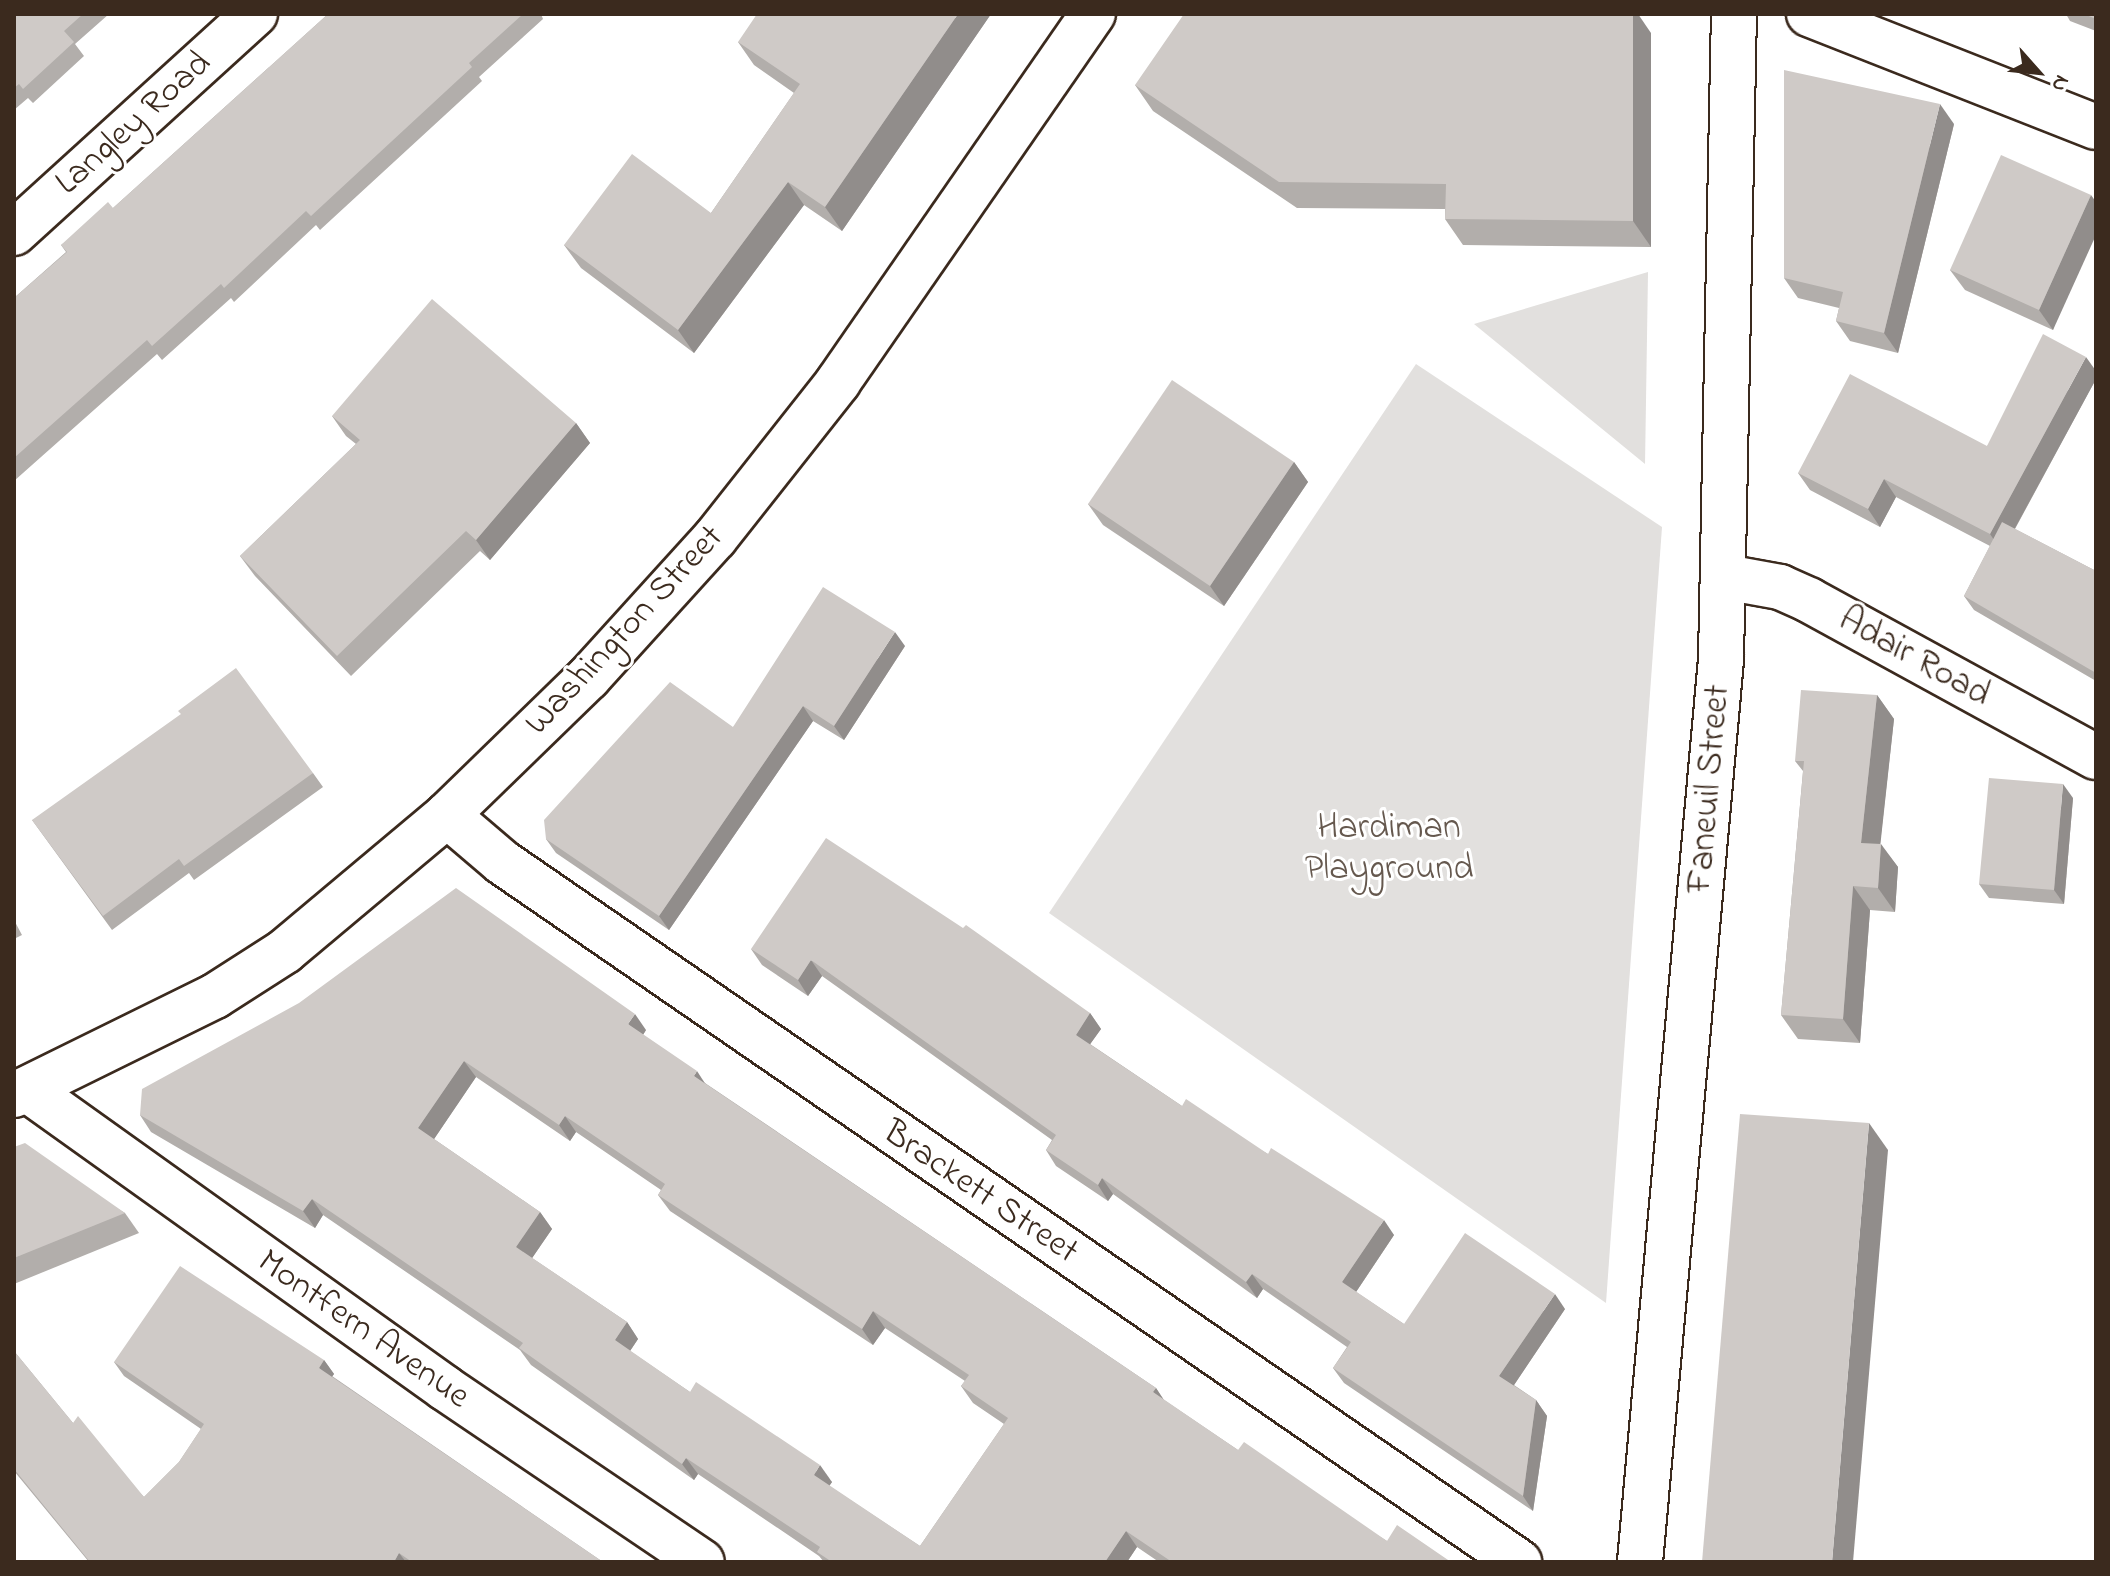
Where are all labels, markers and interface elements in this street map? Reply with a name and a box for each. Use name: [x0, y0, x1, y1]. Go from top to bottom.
north arrow: [1998, 32, 2078, 112]
street label: Langley Road: [47, 43, 221, 205]
text: N: [2042, 69, 2077, 97]
street label: Washington Street: [517, 517, 733, 745]
street label: Adair Road: [1831, 599, 1997, 717]
street label: Faneuil Street: [1679, 683, 1741, 895]
park label: Hardiman Playground: [1305, 806, 1473, 891]
street label: Brackett Street: [874, 1112, 1086, 1274]
street label: Montfern Avenue: [249, 1241, 477, 1419]

